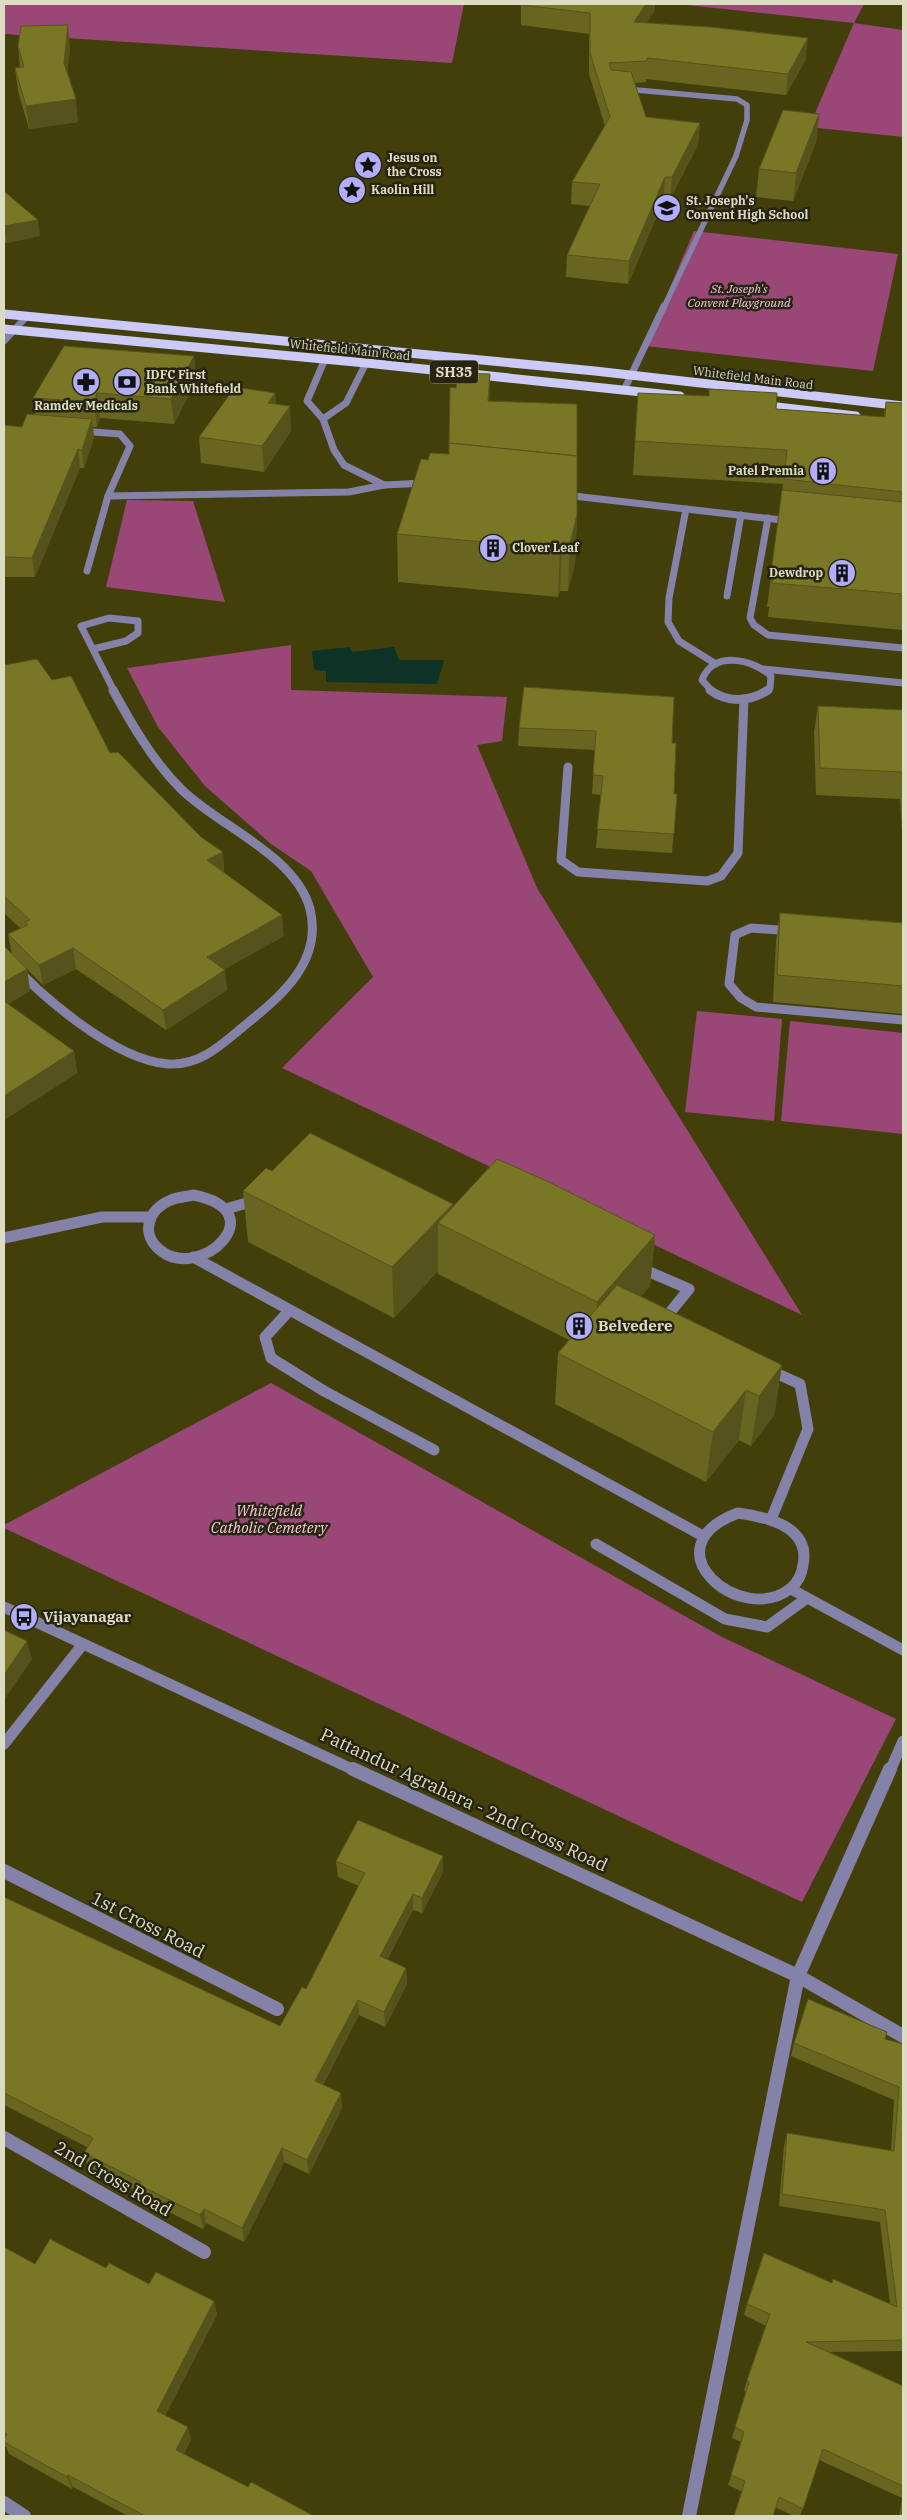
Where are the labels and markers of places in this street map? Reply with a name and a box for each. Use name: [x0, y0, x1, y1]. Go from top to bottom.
place icon: Jesus on the Cross: [353, 150, 383, 180]
place label: Jesus on the Cross: [387, 150, 442, 179]
place icon: Kaolin Hill: [337, 175, 367, 205]
place label: Kaolin Hill: [371, 182, 434, 197]
school or university icon: St. Joseph's Convent High School: [652, 193, 682, 223]
place label: St. Joseph's Convent High School: [686, 193, 808, 222]
pharmacy icon: Ramdev Medicals: [71, 367, 101, 397]
bank icon: IDFC First Bank Whitefield: [112, 367, 142, 397]
place label: IDFC First Bank Whitefield: [146, 367, 242, 396]
place label: Ramdev Medicals: [34, 398, 138, 413]
building icon: Patel Premia: [808, 456, 838, 486]
place label: Patel Premia: [728, 463, 804, 478]
building icon: Clover Leaf: [478, 533, 508, 563]
place label: Clover Leaf: [512, 540, 580, 555]
building icon: Dewdrop: [827, 558, 857, 588]
place label: Dewdrop: [769, 565, 823, 580]
building icon: Belvedere: [564, 1311, 594, 1341]
place label: Belvedere: [598, 1316, 673, 1335]
bus stop icon: Vijayanagar: [9, 1602, 39, 1632]
place label: Vijayanagar: [43, 1607, 132, 1626]

